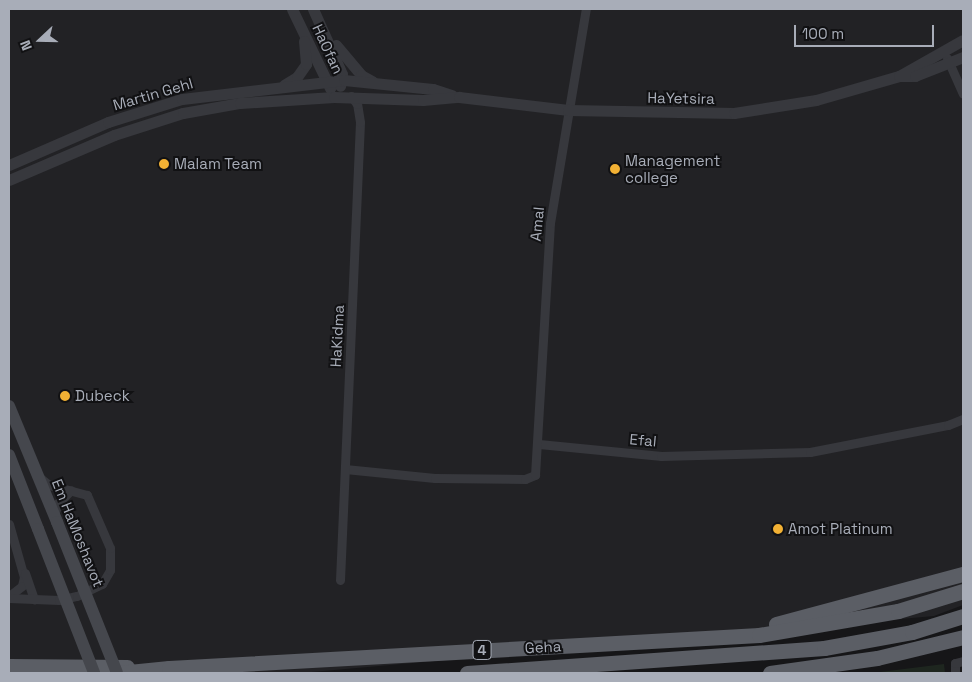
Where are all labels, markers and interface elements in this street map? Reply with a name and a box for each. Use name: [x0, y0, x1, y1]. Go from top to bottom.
north arrow: [15, 15, 65, 65]
scale bar: [797, 15, 937, 47]
street label: HaOfan: [309, 21, 347, 77]
text: 100 m: [802, 24, 844, 43]
text: N: [16, 38, 36, 53]
street label: Martin Gehl: [111, 74, 195, 114]
street label: HaYetsira: [647, 88, 715, 108]
place label: Management college: [625, 151, 720, 186]
place label: Malam Team: [174, 155, 262, 173]
marker: Malam Team: [158, 158, 170, 170]
marker: Management college: [609, 163, 621, 175]
street label: Amal: [526, 206, 548, 242]
street label: HaKidma: [326, 304, 348, 368]
place label: Dubeck: [75, 387, 130, 405]
marker: Dubeck: [59, 390, 71, 402]
street label: Efal: [629, 430, 657, 450]
street label: Em HaMoshavot: [48, 476, 108, 590]
place label: Amot Platinum: [788, 520, 893, 538]
marker: Amot Platinum: [772, 523, 784, 535]
street label: Geha: [524, 637, 562, 657]
road number: 4: [472, 638, 492, 662]

